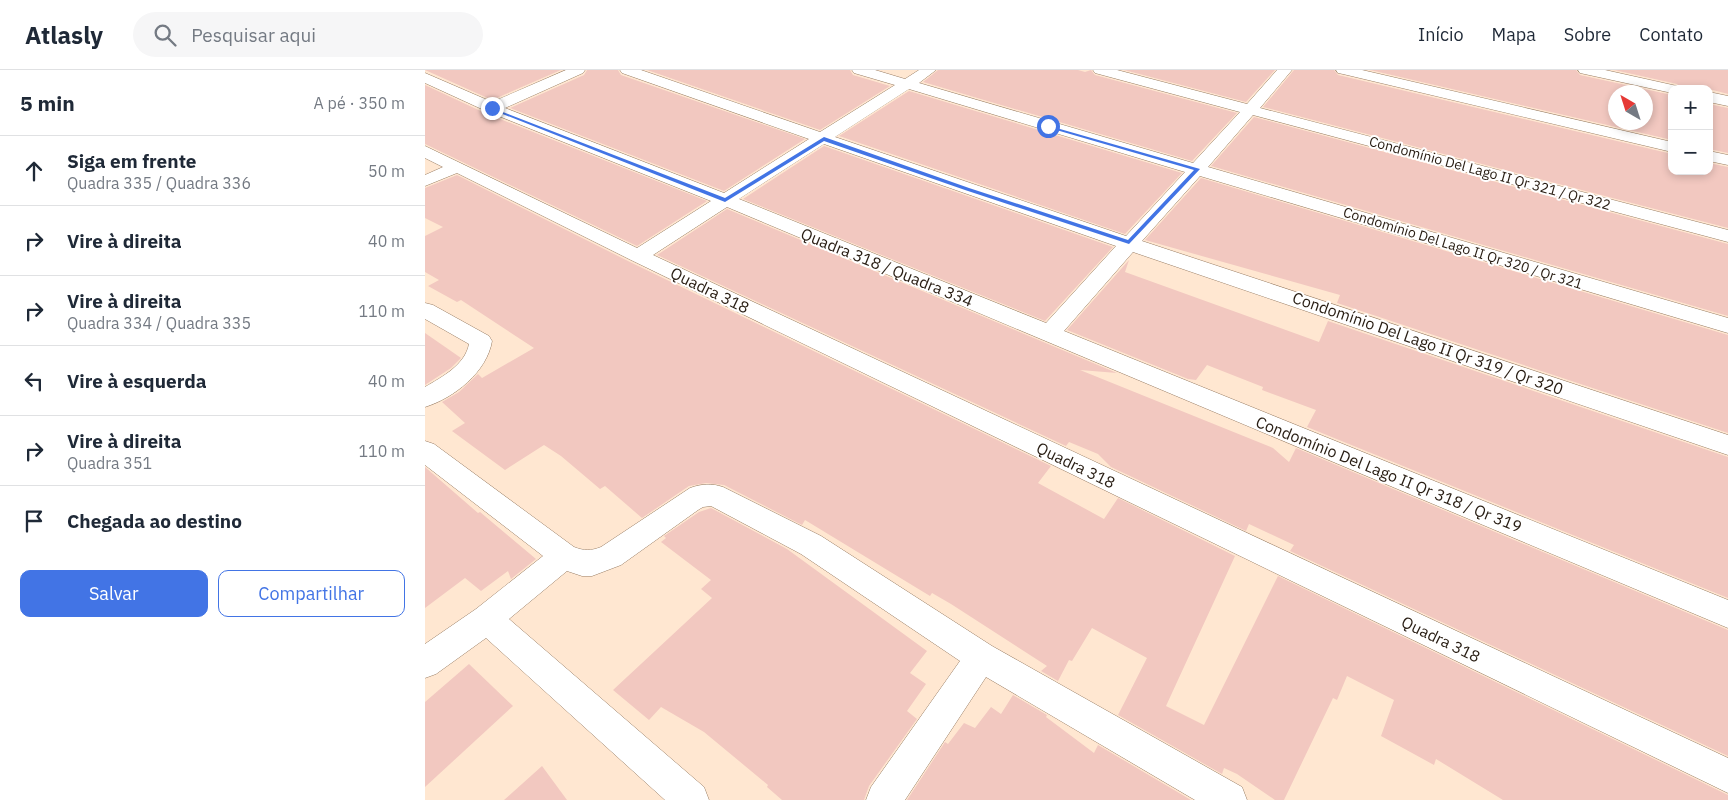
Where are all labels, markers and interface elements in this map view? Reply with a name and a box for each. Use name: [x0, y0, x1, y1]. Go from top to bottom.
search box: [133, 12, 483, 57]
text: Atlasly: [25, 19, 103, 51]
icon: search: [151, 21, 179, 49]
text: Pesquisar aqui: [191, 23, 316, 47]
text: Início: [1418, 23, 1464, 46]
text: Mapa: [1492, 23, 1536, 46]
text: Sobre: [1564, 23, 1611, 46]
text: Contato: [1639, 23, 1703, 46]
north arrow: [1608, 85, 1653, 130]
map controls: [1668, 85, 1713, 175]
button: +: [1668, 85, 1713, 130]
text: 5 min: [20, 89, 75, 117]
text: A pé · 350 m: [314, 93, 405, 113]
route end: [481, 97, 504, 120]
route start: [1037, 115, 1060, 138]
button: −: [1668, 130, 1713, 175]
street label: Condomínio Del Lago II Qr 321 / Qr 322: [1367, 132, 1613, 214]
text: Siga em frente: [67, 149, 197, 173]
icon: ahead: [20, 157, 48, 185]
text: 50 m: [368, 161, 405, 181]
text: Quadra 335 / Quadra 336: [67, 173, 251, 193]
street label: Condomínio Del Lago II Qr 320 / Qr 321: [1341, 203, 1585, 293]
street label: Quadra 318 / Quadra 334: [798, 223, 976, 311]
icon: right: [20, 227, 48, 255]
text: Vire à direita: [67, 229, 182, 253]
text: 40 m: [368, 231, 405, 251]
street label: Quadra 318: [667, 262, 753, 318]
street label: Condomínio Del Lago II Qr 319 / Qr 320: [1290, 287, 1566, 399]
text: Vire à direita: [67, 289, 182, 313]
icon: right: [20, 297, 48, 325]
text: 110 m: [358, 301, 405, 321]
text: Quadra 334 / Quadra 335: [67, 313, 251, 333]
icon: left: [20, 367, 48, 395]
text: Vire à esquerda: [67, 369, 207, 393]
text: 40 m: [368, 371, 405, 391]
street label: Condomínio Del Lago II Qr 318 / Qr 319: [1253, 411, 1525, 537]
text: Vire à direita: [67, 429, 182, 453]
icon: right: [20, 437, 48, 465]
street label: Quadra 318: [1033, 437, 1119, 493]
text: 110 m: [358, 441, 405, 461]
text: Quadra 351: [67, 453, 152, 473]
icon: arrive: [20, 507, 48, 535]
text: Chegada ao destino: [67, 509, 242, 533]
button: Salvar: [20, 570, 208, 617]
button: Compartilhar: [218, 570, 405, 617]
street label: Quadra 318: [1398, 611, 1484, 667]

